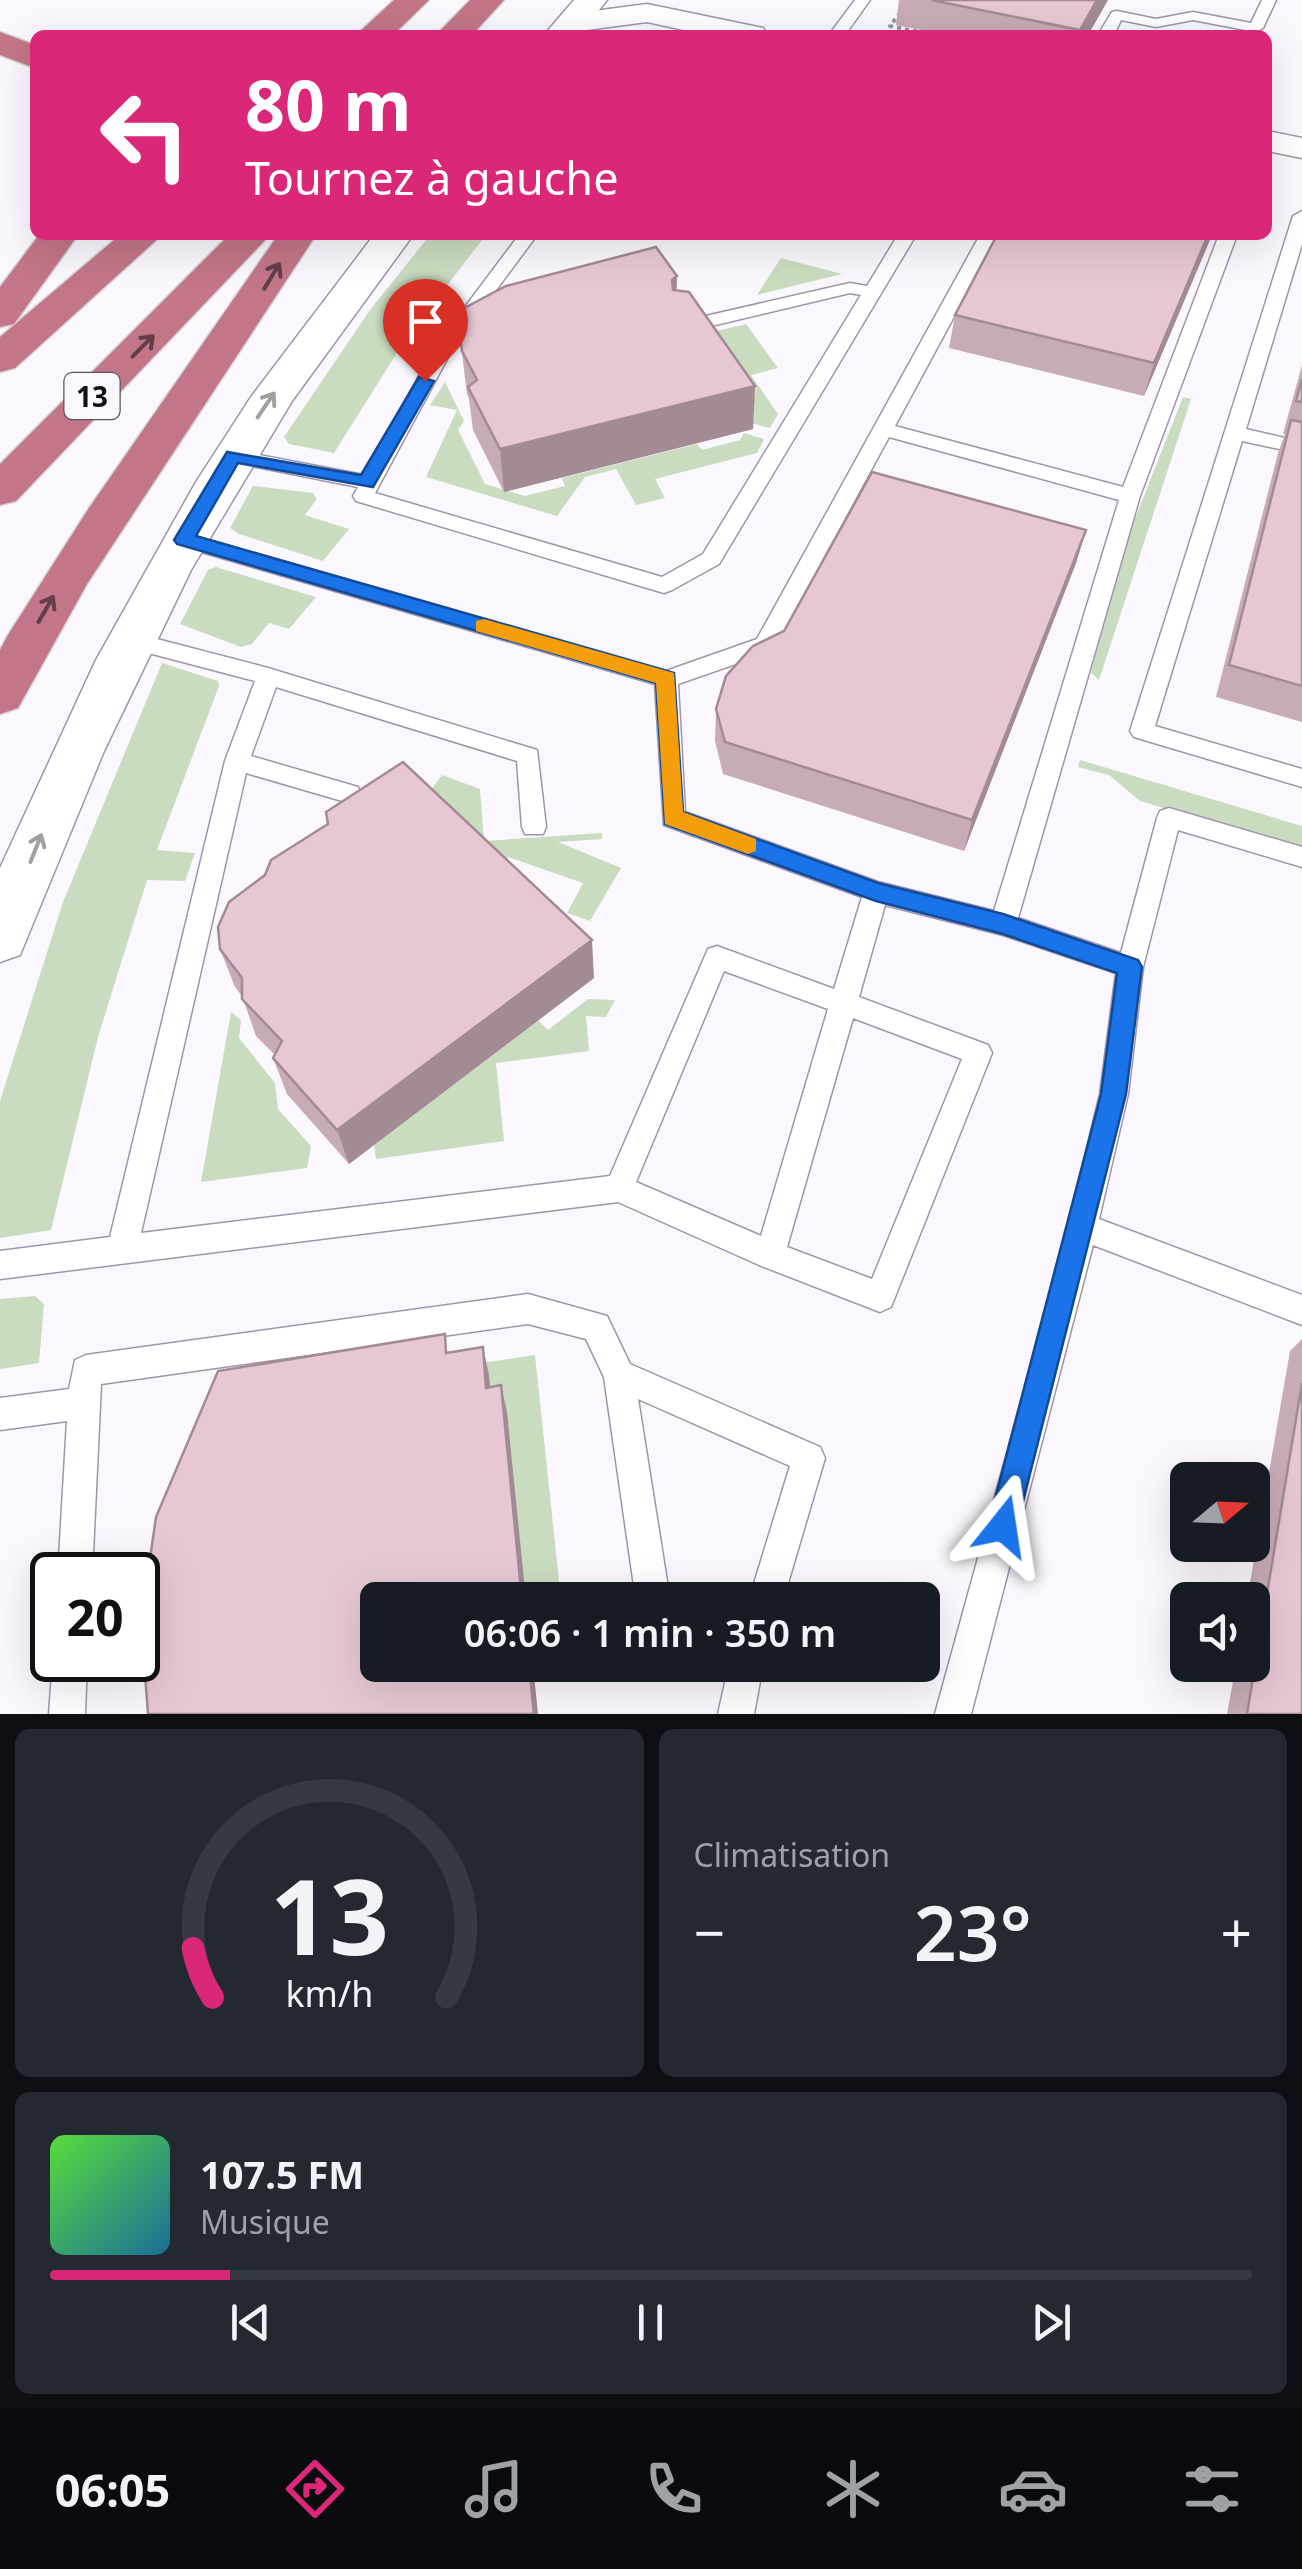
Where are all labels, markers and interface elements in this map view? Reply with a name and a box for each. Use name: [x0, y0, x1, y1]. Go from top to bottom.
text: 80 m: [245, 56, 412, 152]
icon: left: [80, 70, 210, 200]
text: Tournez à gauche: [245, 147, 619, 208]
one-way arrow: [262, 262, 282, 291]
pin: [383, 279, 468, 382]
icon: arrive: [398, 294, 453, 349]
one-way arrow: [130, 334, 154, 358]
road number: 13: [64, 373, 120, 419]
one-way arrow: [255, 391, 276, 419]
one-way arrow: [37, 595, 57, 624]
one-way arrow: [28, 833, 46, 864]
north arrow: [1170, 1462, 1270, 1562]
map controls: [1170, 1462, 1270, 1682]
position arrow: [951, 1474, 1055, 1578]
speed limit sign: 20: [30, 1552, 160, 1682]
button: sound: [1170, 1582, 1270, 1682]
text: 06:06 · 1 min · 350 m: [464, 1606, 836, 1658]
text: Climatisation: [694, 1833, 890, 1876]
text: 13: [270, 1844, 389, 1985]
text: 23°: [914, 1881, 1032, 1983]
text: −: [694, 1894, 725, 1969]
text: +: [1221, 1894, 1252, 1969]
text: km/h: [285, 1969, 373, 2017]
text: 107.5 FM: [200, 2148, 364, 2200]
text: Musique: [200, 2200, 330, 2243]
icon: previous: [223, 2295, 278, 2350]
icon: pause: [623, 2295, 678, 2350]
icon: next: [1024, 2295, 1079, 2350]
icon: directions: [280, 2454, 350, 2524]
icon: music: [459, 2454, 529, 2524]
icon: phone: [639, 2454, 709, 2524]
icon: climate: [818, 2454, 888, 2524]
icon: car: [998, 2454, 1068, 2524]
icon: filters: [1177, 2454, 1247, 2524]
text: 06:05: [55, 2459, 170, 2520]

